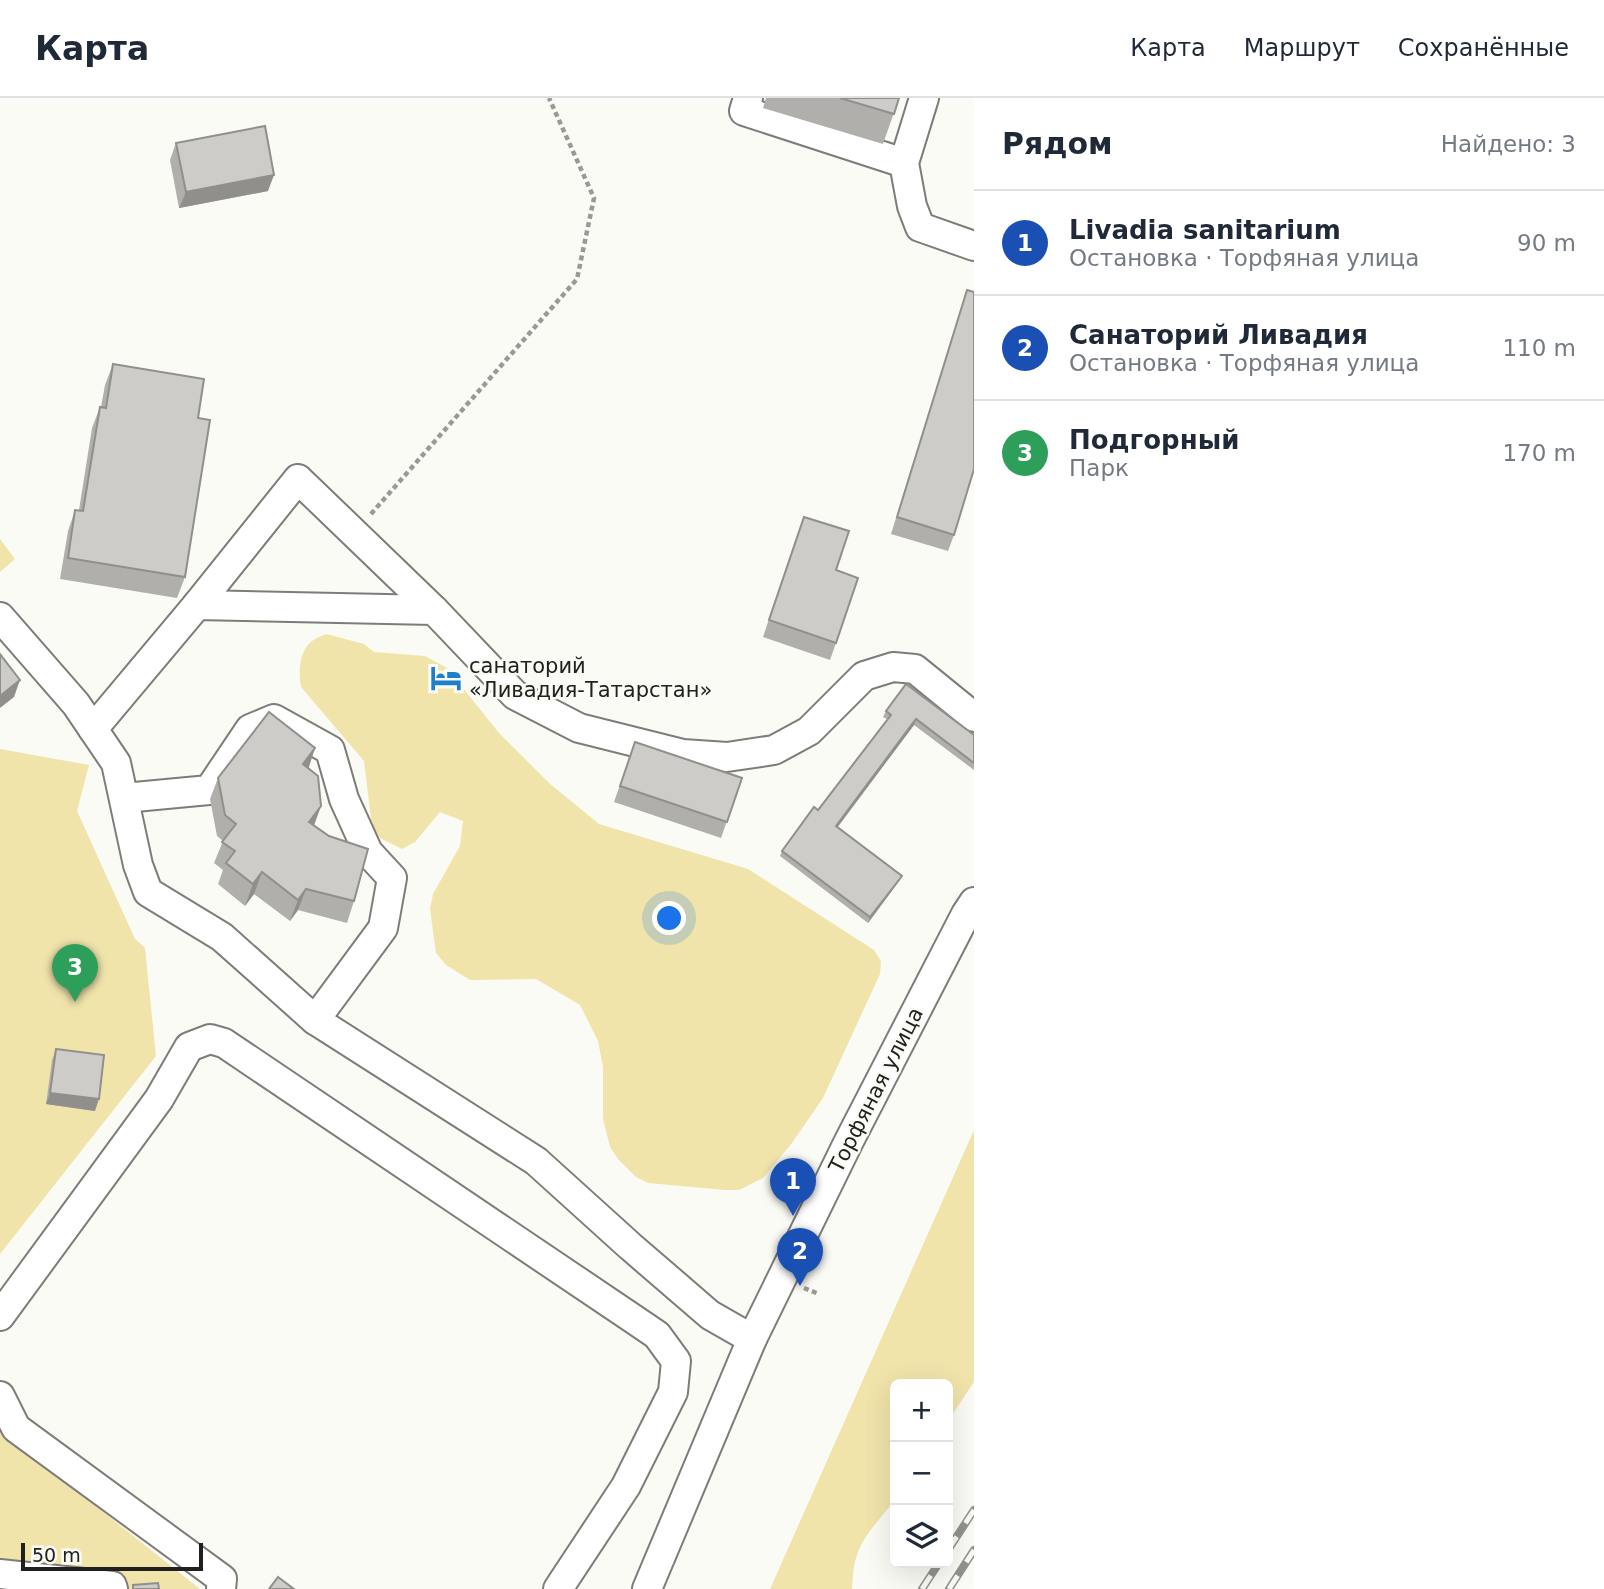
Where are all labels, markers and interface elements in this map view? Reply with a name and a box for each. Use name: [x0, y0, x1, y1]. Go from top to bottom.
text: Карта: [35, 29, 149, 68]
text: Карта: [1130, 34, 1206, 62]
text: Маршрут: [1244, 34, 1360, 62]
text: Сохранённые: [1398, 34, 1569, 62]
text: Рядом: [1002, 126, 1113, 161]
text: Найдено: 3: [1441, 131, 1576, 157]
text: Livadia sanitarium: [1069, 215, 1341, 245]
text: 1: [1017, 230, 1033, 256]
text: 90 m: [1517, 230, 1576, 256]
text: Остановка · Торфяная улица: [1069, 245, 1419, 271]
text: Санаторий Ливадия: [1069, 320, 1368, 350]
text: 2: [1017, 335, 1033, 361]
text: 110 m: [1502, 335, 1576, 361]
text: Остановка · Торфяная улица: [1069, 350, 1419, 376]
text: Подгорный: [1069, 425, 1239, 455]
text: 3: [1017, 440, 1033, 466]
text: 170 m: [1502, 440, 1576, 466]
text: Парк: [1069, 455, 1129, 481]
place label: санаторий «Ливадия-Татарстан»: [469, 654, 712, 702]
hotel icon: санаторий «Ливадия-Татарстан»: [429, 661, 463, 695]
your location: [652, 901, 686, 935]
pin: 3: [52, 944, 98, 1002]
street label: Торфяная улица: [824, 1003, 928, 1177]
pin: 1: [770, 1158, 816, 1216]
pin: 2: [777, 1228, 823, 1286]
map controls: [890, 1379, 953, 1568]
button: +: [890, 1379, 953, 1442]
button: −: [890, 1442, 953, 1505]
button: layers: [890, 1505, 953, 1568]
scale bar: [21, 1540, 203, 1572]
text: 50 m: [32, 1544, 81, 1566]

